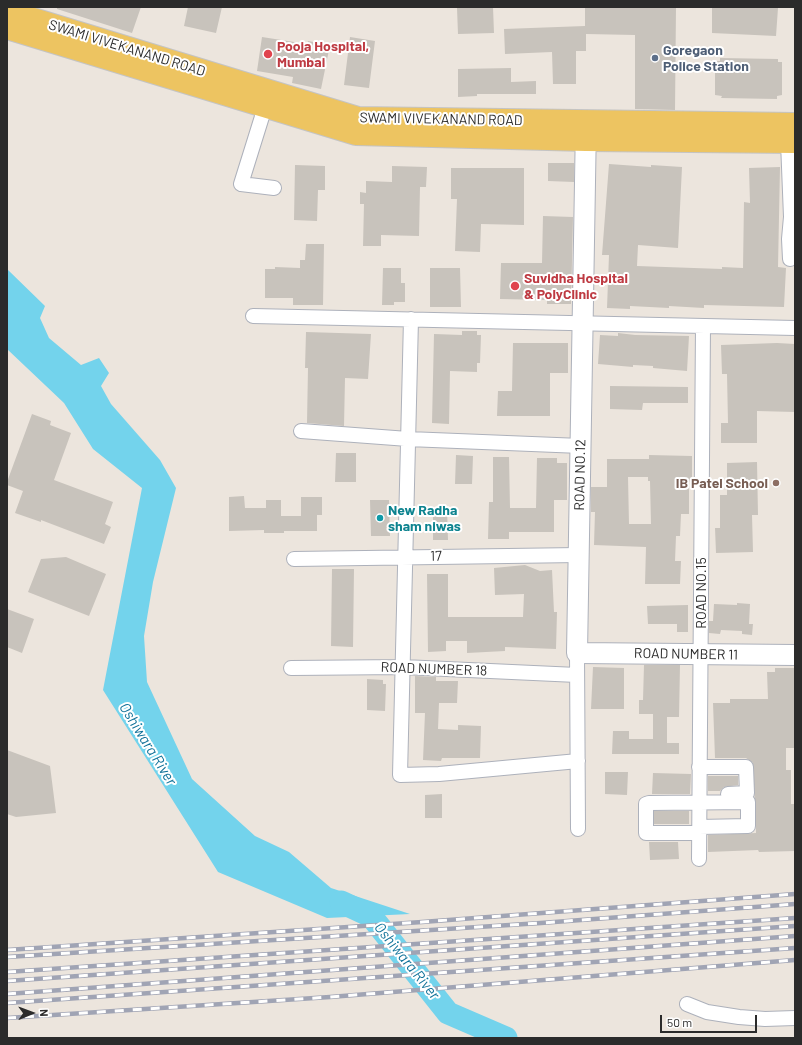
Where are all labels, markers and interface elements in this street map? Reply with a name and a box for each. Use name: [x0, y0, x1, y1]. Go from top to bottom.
street label: SWAMI VIVEKANAND ROAD: [47, 16, 207, 80]
place label: Pooja Hospital, Mumbai: [277, 38, 369, 70]
place label: Goregaon Police Station: [663, 42, 749, 74]
marker: Pooja Hospital, Mumbai: [262, 48, 274, 60]
marker: Goregaon Police Station: [650, 53, 660, 63]
street label: SWAMI VIVEKANAND ROAD: [359, 109, 523, 129]
place label: Suvidha Hospital & PolyClinic: [524, 270, 628, 302]
marker: Suvidha Hospital & PolyClinic: [509, 280, 521, 292]
street label: ROAD NO.12: [571, 439, 589, 511]
place label: IB Patel School: [676, 475, 768, 491]
marker: IB Patel School: [771, 478, 781, 488]
place label: New Radha sham niwas: [388, 502, 461, 534]
marker: New Radha sham niwas: [375, 513, 385, 523]
street label: 17: [430, 548, 442, 564]
street label: ROAD NO.15: [693, 557, 709, 629]
street label: ROAD NUMBER 11: [634, 645, 738, 663]
street label: ROAD NUMBER 18: [380, 659, 488, 679]
water label: Oshiwara River: [115, 699, 181, 789]
water label: Oshiwara River: [370, 919, 444, 1003]
north arrow: [12, 993, 52, 1033]
scale bar: [662, 1007, 759, 1033]
text: N: [38, 1009, 51, 1017]
text: 50 m: [667, 1015, 692, 1029]

